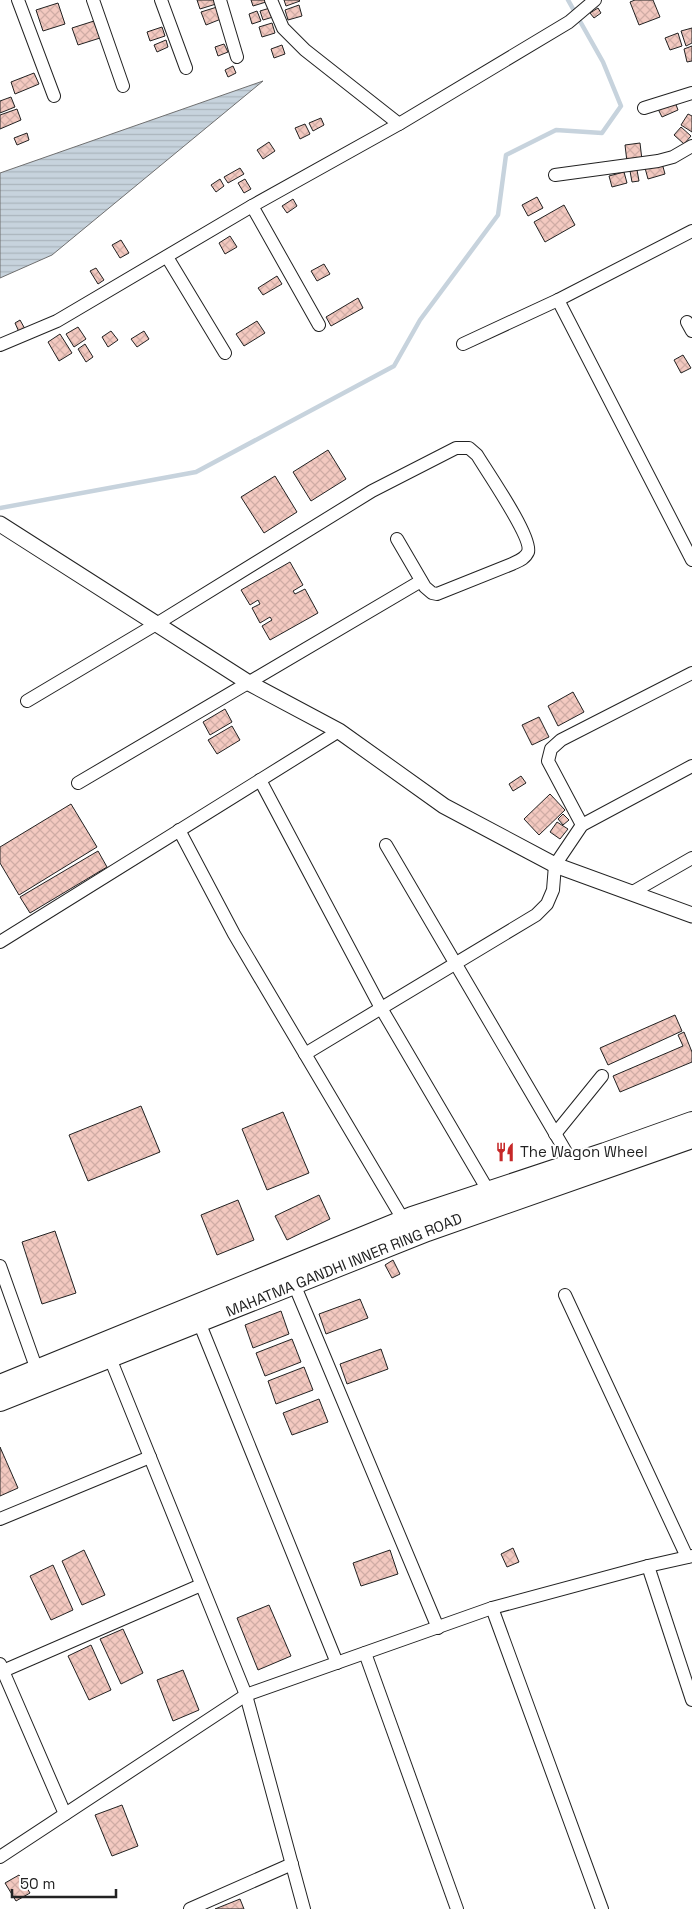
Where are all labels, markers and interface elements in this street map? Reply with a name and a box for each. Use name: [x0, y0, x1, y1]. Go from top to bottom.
restaurant icon: The Wagon Wheel: [494, 1141, 516, 1163]
place label: The Wagon Wheel: [520, 1142, 648, 1161]
street label: MAHATMA GANDHI INNER RING ROAD: [223, 1208, 465, 1321]
scale bar: [12, 1866, 116, 1898]
text: 50 m: [20, 1874, 55, 1893]

